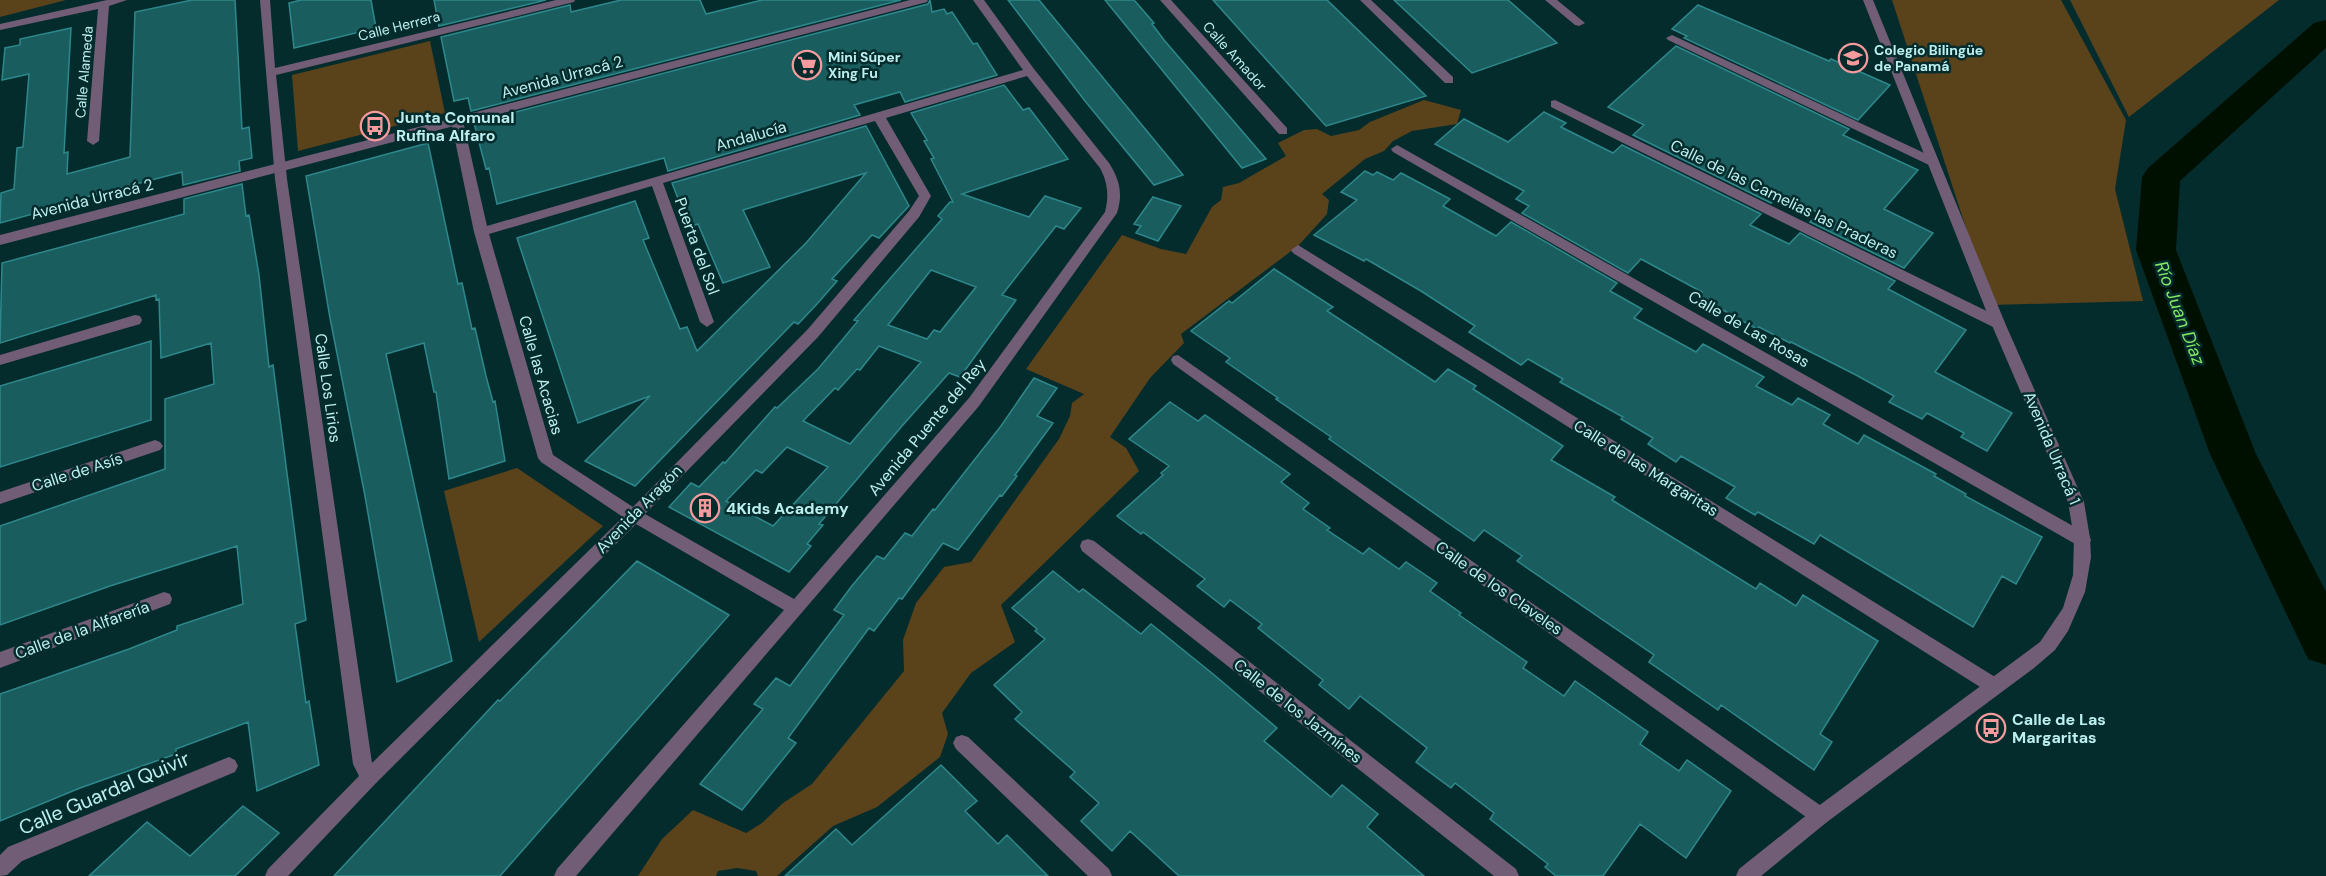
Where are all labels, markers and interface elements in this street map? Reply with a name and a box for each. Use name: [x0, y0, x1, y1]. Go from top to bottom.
street label: Calle Herrera: [356, 7, 442, 45]
street label: Calle Amador: [1199, 18, 1271, 94]
street label: Calle Alameda: [71, 25, 97, 119]
place label: Colegio Bilingüe de Panamá: [1874, 41, 1983, 75]
school or university icon: Colegio Bilingüe de Panamá: [1837, 42, 1869, 74]
place label: Mini Súper Xing Fu: [828, 48, 901, 82]
supermarket icon: Mini Súper Xing Fu: [791, 49, 823, 81]
street label: Avenida Urracá 2: [499, 51, 625, 103]
place label: Junta Comunal Rufina Alfaro: [396, 107, 514, 146]
bus stop icon: Junta Comunal Rufina Alfaro: [359, 110, 391, 142]
street label: Andalucía: [713, 116, 789, 156]
street label: Calle de las Camelias las Praderas: [1667, 135, 1901, 263]
street label: Avenida Urracá 2: [29, 174, 155, 224]
street label: Puerta del Sol: [670, 194, 724, 298]
water label: Río Juan Díaz: [2149, 257, 2211, 369]
street label: Calle de Las Rosas: [1685, 286, 1813, 372]
street label: Calle las Acacias: [514, 313, 568, 437]
street label: Calle Los Lirios: [310, 332, 346, 444]
street label: Avenida Puente del Rey: [863, 354, 991, 500]
street label: Avenida Urracá 1: [2019, 388, 2085, 508]
street label: Calle de las Margaritas: [1570, 415, 1722, 521]
street label: Calle de Asís: [29, 447, 125, 497]
street label: Avenida Aragón: [591, 460, 687, 558]
building icon: 4Kids Academy: [689, 492, 721, 524]
place label: 4Kids Academy: [726, 498, 849, 519]
street label: Calle de los Claveles: [1431, 536, 1567, 640]
street label: Calle de la Alfarería: [12, 596, 152, 664]
street label: Calle de los Jazmínes: [1229, 654, 1367, 768]
place label: Calle de Las Margaritas: [2012, 709, 2106, 748]
bus stop icon: Calle de Las Margaritas: [1975, 712, 2007, 744]
street label: Calle Guardal Quivir: [15, 745, 193, 841]

